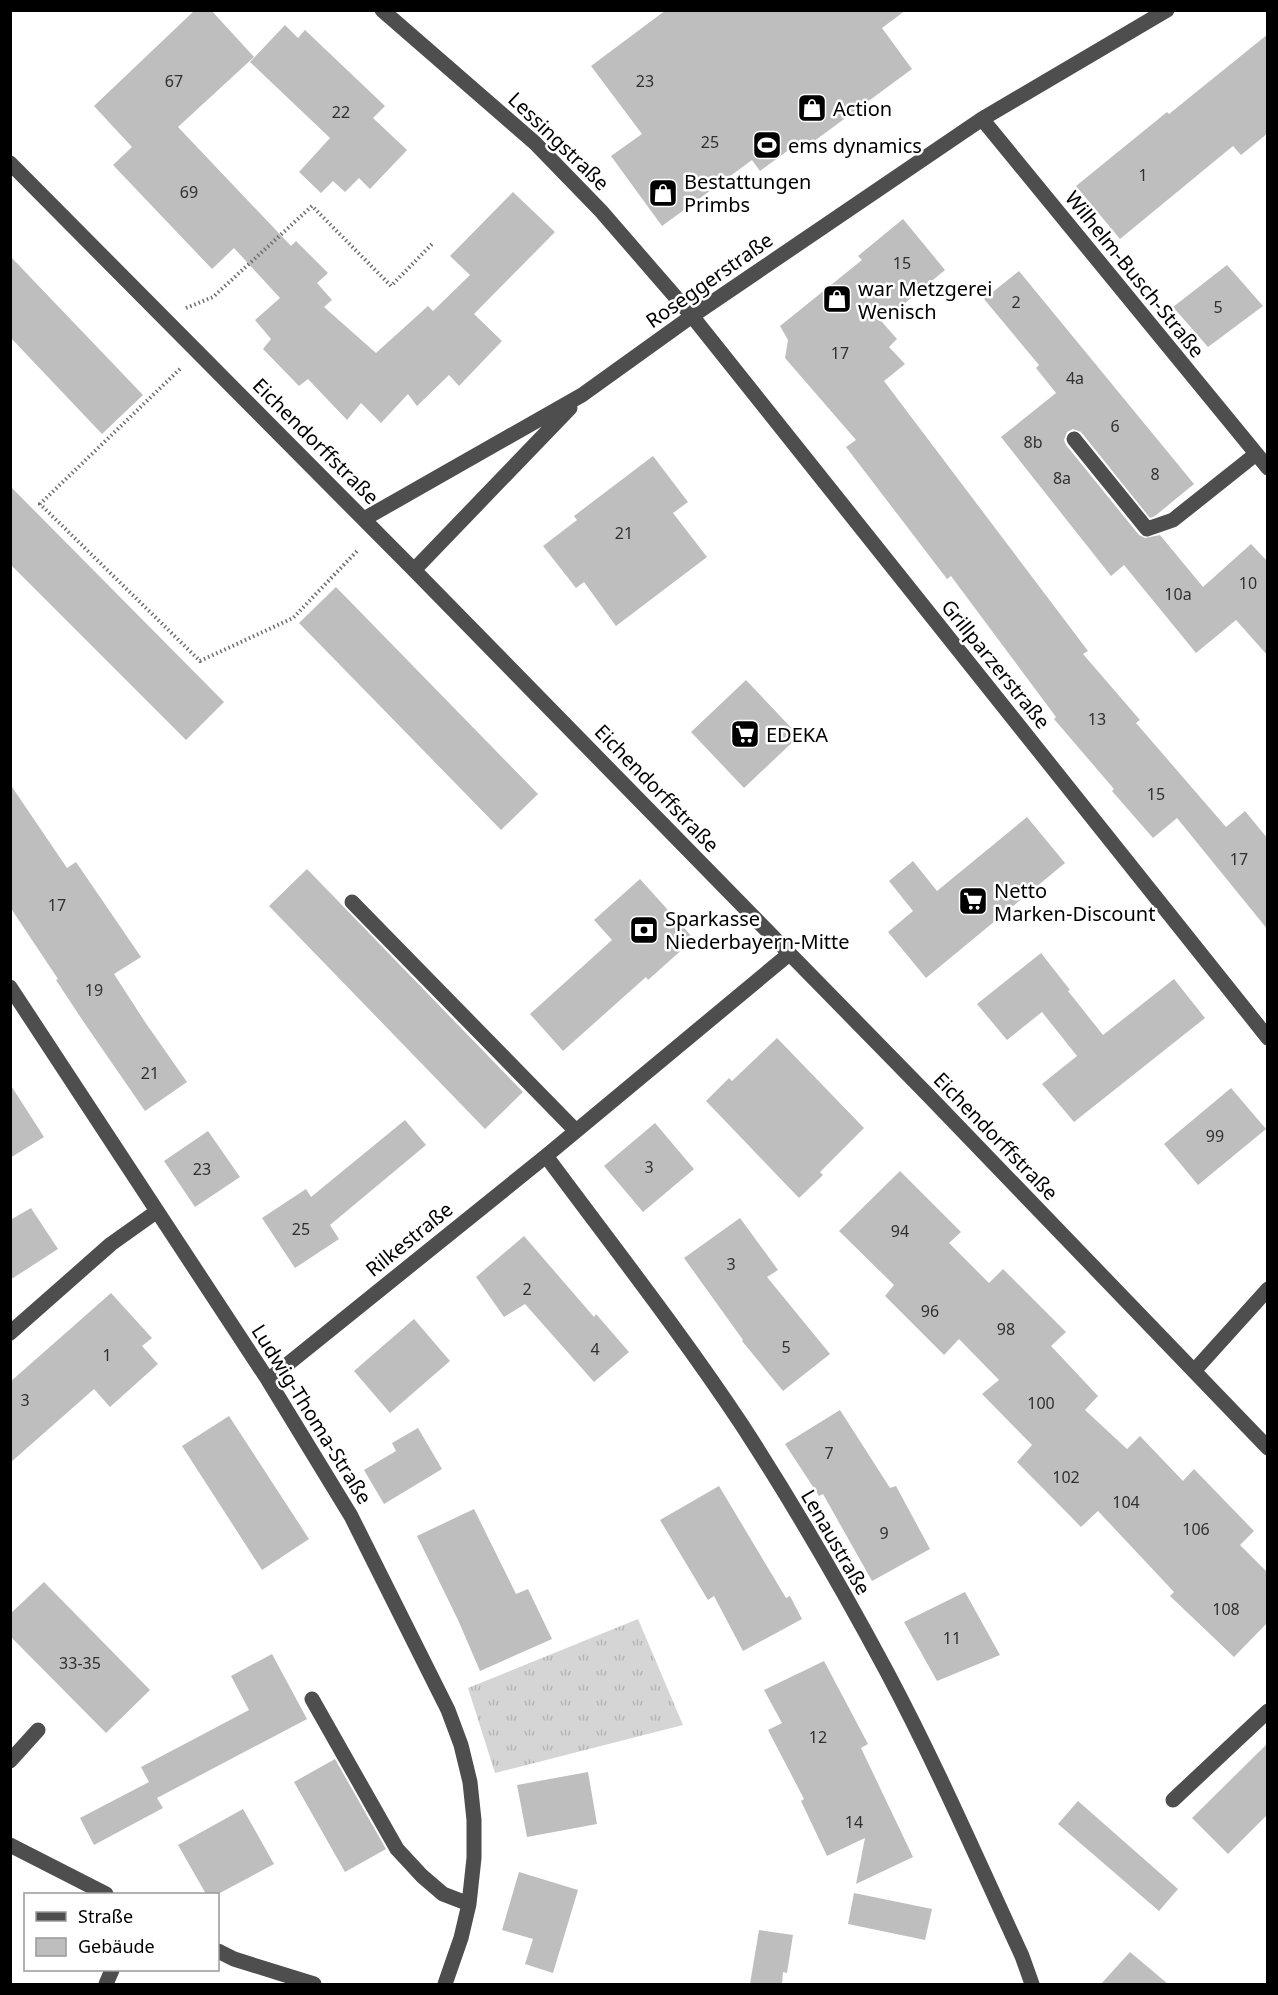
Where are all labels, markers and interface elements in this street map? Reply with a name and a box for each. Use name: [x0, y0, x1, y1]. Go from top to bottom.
house number: 67: [165, 70, 183, 92]
house number: 23: [636, 70, 654, 92]
street label: Lessingstraße: [503, 86, 615, 196]
shop icon: Action: [796, 92, 828, 124]
place label: Action: [833, 95, 892, 122]
house number: 22: [332, 101, 350, 123]
sports icon: ems dynamics: [751, 129, 783, 161]
house number: 25: [701, 131, 719, 153]
place label: ems dynamics: [788, 132, 922, 159]
house number: 1: [1138, 164, 1148, 186]
place label: Bestattungen Primbs: [684, 168, 811, 218]
shop icon: Bestattungen Primbs: [647, 177, 679, 209]
house number: 69: [180, 181, 198, 203]
street label: Wilhelm-Busch-Straße: [1059, 185, 1211, 363]
street label: Roseggerstraße: [640, 226, 778, 334]
house number: 15: [893, 252, 911, 274]
place label: war Metzgerei Wenisch: [858, 275, 992, 325]
shop icon: war Metzgerei Wenisch: [821, 283, 853, 315]
house number: 2: [1011, 291, 1021, 313]
house number: 5: [1213, 296, 1223, 318]
house number: 17: [831, 342, 849, 364]
house number: 4a: [1066, 367, 1084, 389]
street label: Eichendorffstraße: [247, 372, 385, 510]
house number: 6: [1110, 415, 1120, 437]
house number: 8b: [1024, 431, 1043, 453]
house number: 8: [1150, 463, 1160, 485]
house number: 8a: [1053, 467, 1071, 489]
house number: 21: [615, 522, 633, 544]
house number: 10: [1239, 572, 1257, 594]
house number: 10a: [1164, 583, 1192, 605]
street label: Grillparzerstraße: [936, 594, 1056, 734]
house number: 13: [1088, 708, 1106, 730]
street label: Eichendorffstraße: [589, 718, 725, 858]
supermarket icon: EDEKA: [729, 718, 761, 750]
place label: EDEKA: [766, 721, 828, 748]
house number: 15: [1147, 783, 1165, 805]
house number: 17: [1230, 848, 1248, 870]
place label: Netto Marken-Discount: [994, 877, 1155, 927]
supermarket icon: Netto Marken-Discount: [957, 885, 989, 917]
house number: 17: [48, 894, 66, 916]
place label: Sparkasse Niederbayern-Mitte: [665, 905, 850, 955]
bank icon: Sparkasse Niederbayern-Mitte: [628, 914, 660, 946]
house number: 19: [85, 979, 103, 1001]
house number: 21: [141, 1062, 159, 1084]
street label: Eichendorffstraße: [928, 1066, 1064, 1206]
house number: 99: [1206, 1125, 1224, 1147]
house number: 3: [644, 1156, 654, 1178]
house number: 23: [193, 1158, 211, 1180]
street label: Rilkestraße: [360, 1196, 458, 1282]
house number: 25: [292, 1218, 310, 1240]
house number: 94: [891, 1220, 909, 1242]
house number: 3: [726, 1253, 736, 1275]
house number: 2: [522, 1278, 532, 1300]
house number: 96: [921, 1300, 939, 1322]
house number: 98: [997, 1318, 1015, 1340]
street label: Ludwig-Thoma-Straße: [246, 1319, 378, 1509]
house number: 5: [781, 1336, 791, 1358]
house number: 4: [590, 1338, 600, 1360]
house number: 1: [102, 1344, 112, 1366]
house number: 3: [20, 1389, 30, 1411]
house number: 100: [1027, 1392, 1055, 1414]
house number: 7: [824, 1442, 834, 1464]
house number: 102: [1052, 1466, 1080, 1488]
street label: Lenaustraße: [795, 1484, 877, 1600]
house number: 104: [1112, 1491, 1140, 1513]
house number: 106: [1182, 1518, 1210, 1540]
house number: 9: [879, 1522, 889, 1544]
house number: 108: [1212, 1598, 1240, 1620]
house number: 11: [943, 1627, 961, 1649]
house number: 33-35: [59, 1652, 101, 1674]
house number: 12: [809, 1726, 827, 1748]
house number: 14: [845, 1811, 863, 1833]
legend: [24, 1893, 219, 1971]
text: Straße: [78, 1904, 133, 1928]
text: Gebäude: [78, 1934, 155, 1958]

